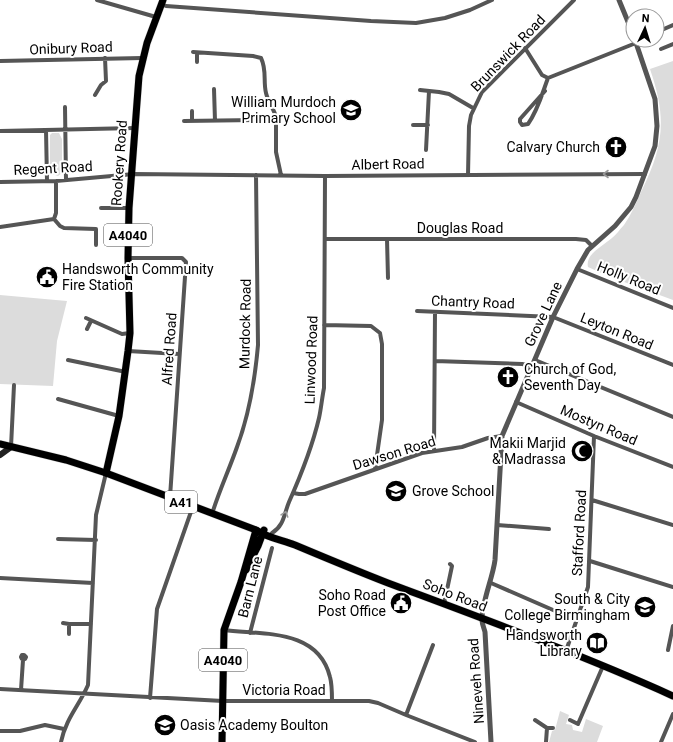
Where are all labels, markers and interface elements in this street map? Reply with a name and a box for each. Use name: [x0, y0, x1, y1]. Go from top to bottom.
north arrow: [625, 8, 665, 48]
street label: Brunswick Road: [467, 11, 549, 95]
text: N: [641, 12, 650, 25]
street label: Onibury Road: [29, 39, 113, 57]
place label: William Murdoch Primary School: [231, 94, 336, 126]
school or university icon: William Murdoch Primary School: [338, 97, 364, 123]
street label: Rookery Road: [108, 120, 130, 206]
church icon: Calvary Church: [603, 134, 629, 160]
place label: Calvary Church: [506, 139, 600, 155]
street label: Albert Road: [351, 155, 425, 173]
street label: Regent Road: [13, 158, 93, 178]
one-way arrow: [603, 170, 609, 178]
street label: Douglas Road: [417, 220, 503, 236]
road number: A4040: [104, 224, 152, 246]
street label: Holly Road: [595, 258, 663, 298]
place label: Handsworth Community Fire Station: [62, 261, 214, 293]
public building icon: Handsworth Community Fire Station: [34, 264, 60, 290]
street label: Murdock Road: [236, 279, 254, 369]
street label: Grove Lane: [521, 279, 565, 349]
street label: Chantry Road: [431, 293, 515, 311]
street label: Leyton Road: [578, 309, 656, 353]
street label: Alfred Road: [158, 312, 180, 386]
street label: Linwood Road: [301, 315, 321, 405]
place label: Church of God, Seventh Day: [524, 361, 616, 393]
church icon: Church of God, Seventh Day: [495, 364, 521, 390]
street label: Mostyn Road: [558, 402, 640, 448]
street label: Dawson Road: [351, 433, 437, 473]
place label: Makii Marjid & Madrassa: [490, 435, 566, 467]
mosque icon: Makii Marjid & Madrassa: [569, 438, 595, 464]
school or university icon: Grove School: [383, 478, 409, 504]
place label: Grove School: [412, 483, 494, 499]
street label: Stafford Road: [569, 489, 589, 577]
road number: A41: [165, 491, 197, 513]
one-way arrow: [280, 511, 289, 518]
street label: Barn Lane: [235, 555, 265, 619]
street label: Soho Road: [421, 575, 489, 615]
place label: Soho Road Post Office: [318, 587, 386, 619]
public building icon: Soho Road Post Office: [388, 590, 414, 616]
place label: South & City College Birmingham: [504, 591, 630, 623]
school or university icon: South & City College Birmingham: [632, 594, 658, 620]
place label: Handsworth Library: [506, 627, 582, 659]
library icon: Handsworth Library: [584, 630, 610, 656]
street label: Nineveh Road: [465, 638, 487, 724]
road number: A4040: [199, 649, 247, 671]
street label: Victoria Road: [242, 682, 326, 698]
school or university icon: Oasis Academy Boulton: [152, 712, 178, 738]
place label: Oasis Academy Boulton: [180, 717, 328, 733]

